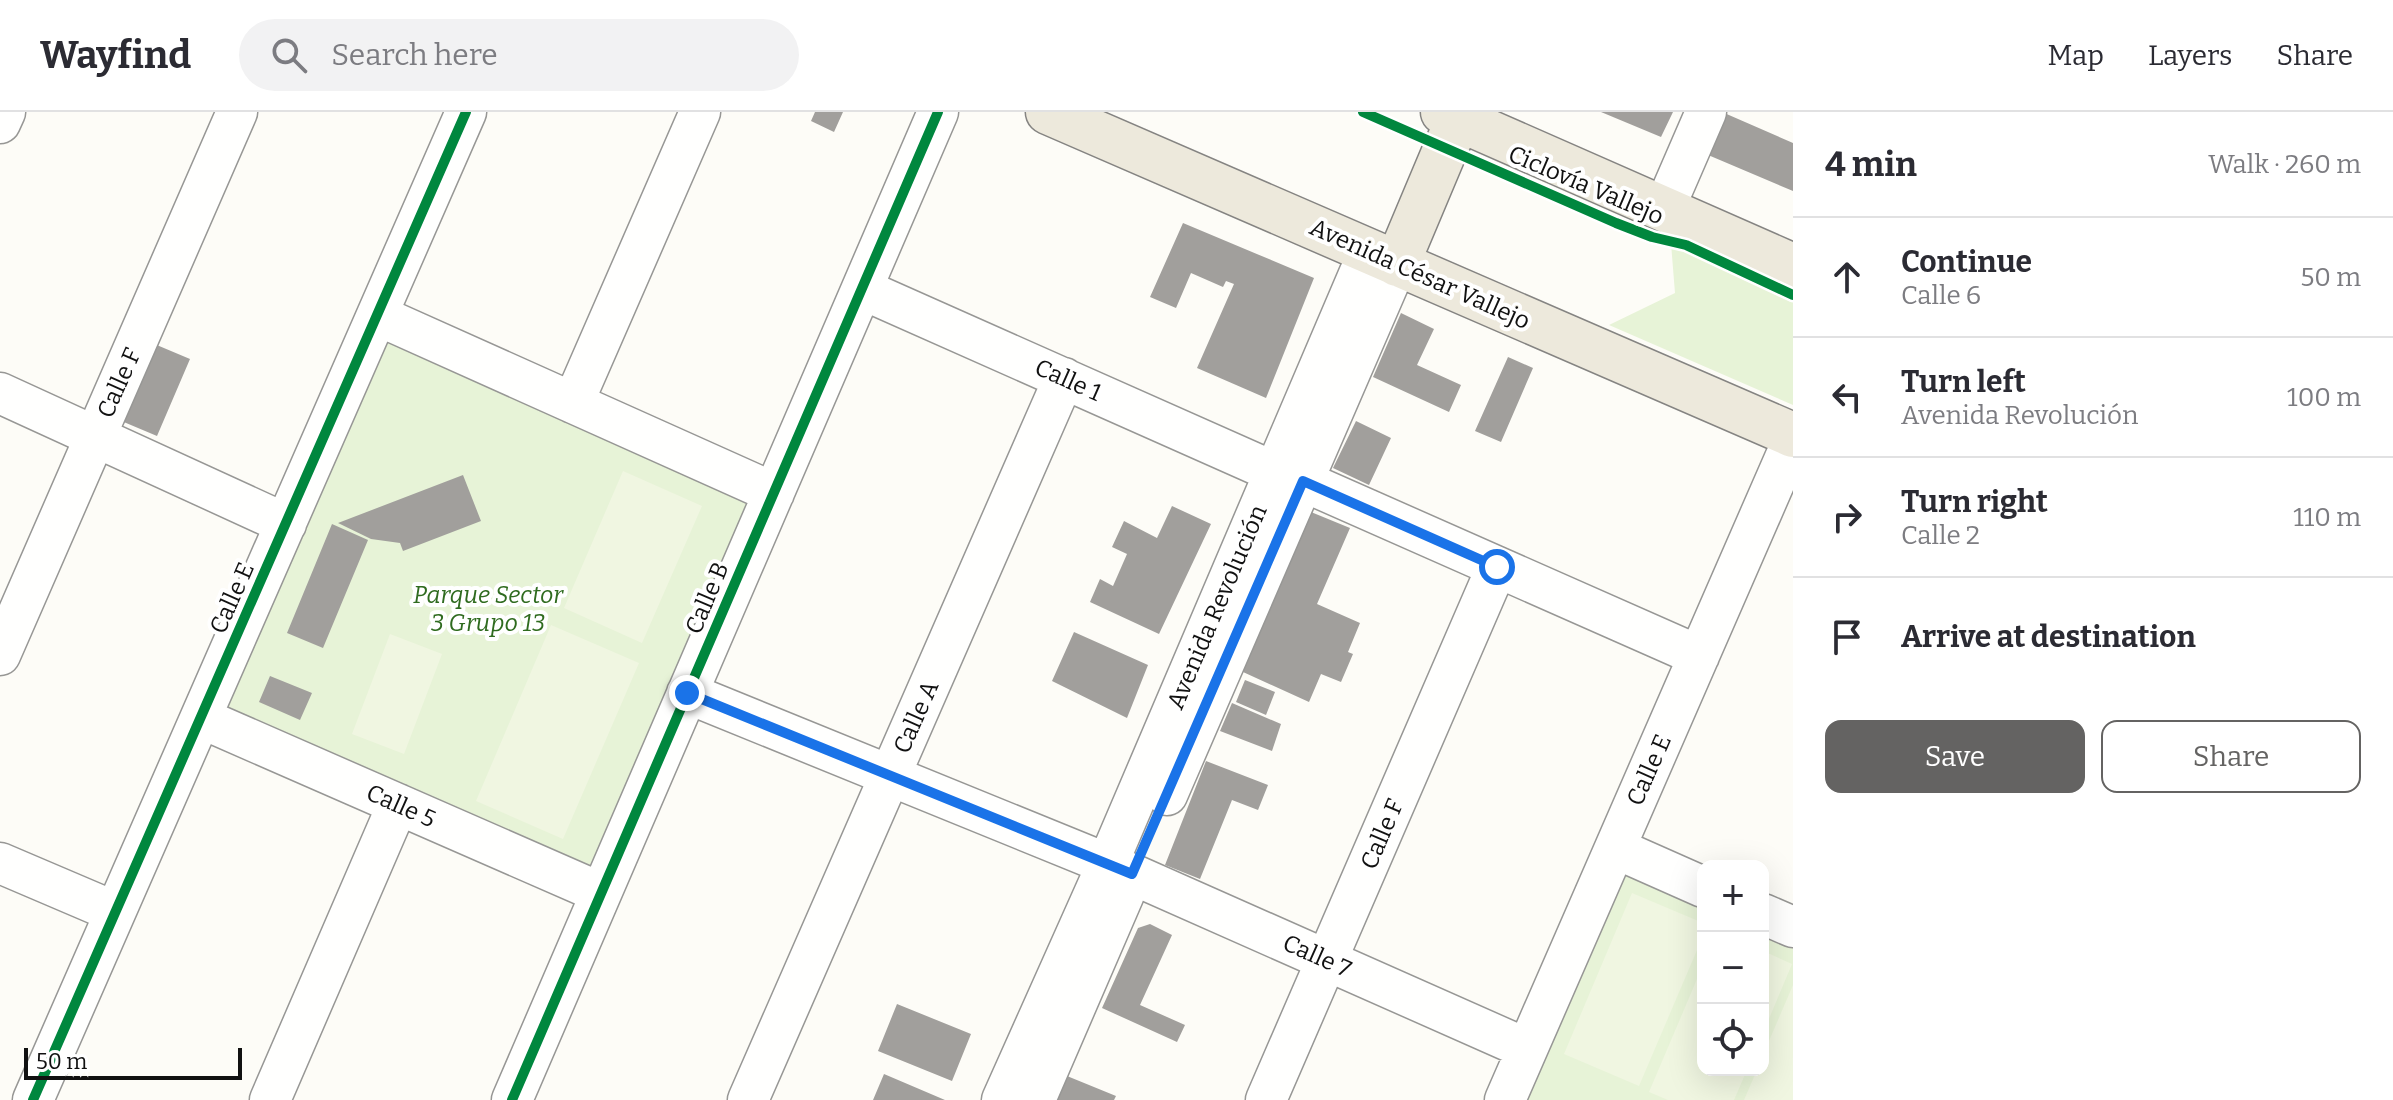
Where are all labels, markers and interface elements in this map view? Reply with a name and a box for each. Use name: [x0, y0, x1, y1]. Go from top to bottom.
search box: [239, 19, 799, 91]
text: Wayfind: [40, 32, 191, 78]
icon: search: [267, 33, 311, 77]
text: Search here: [331, 37, 498, 73]
text: Map: [2047, 39, 2104, 72]
text: Layers: [2148, 39, 2232, 72]
text: Share: [2276, 39, 2353, 72]
street label: Ciclovía Vallejo: [1504, 140, 1668, 230]
text: 4 min: [1825, 144, 1917, 185]
text: Walk · 260 m: [2208, 149, 2361, 180]
street label: Avenida César Vallejo: [1306, 213, 1534, 335]
text: Continue: [1901, 244, 2032, 280]
icon: ahead: [1825, 255, 1869, 299]
text: 50 m: [2300, 262, 2361, 293]
text: Calle 6: [1901, 280, 1981, 311]
street label: Calle F: [91, 344, 147, 422]
street label: Calle 1: [1031, 353, 1106, 407]
text: Turn left: [1901, 364, 2026, 400]
icon: left: [1825, 375, 1869, 419]
text: 100 m: [2287, 382, 2361, 413]
text: Avenida Revolución: [1901, 400, 2139, 431]
text: Turn right: [1901, 484, 2048, 520]
icon: right: [1825, 495, 1869, 539]
street label: Avenida Revolución: [1161, 501, 1273, 713]
text: 110 m: [2293, 502, 2361, 533]
text: Calle 2: [1901, 520, 1980, 551]
route start: [1479, 549, 1515, 585]
street label: Calle E: [204, 558, 260, 638]
street label: Calle B: [679, 558, 735, 638]
park label: Parque Sector 3 Grupo 13: [413, 581, 564, 637]
icon: arrive: [1825, 615, 1869, 659]
text: Arrive at destination: [1901, 619, 2196, 655]
route end: [669, 675, 705, 711]
street label: Calle A: [888, 676, 944, 758]
button: Save: [1825, 720, 2085, 793]
button: Share: [2101, 720, 2361, 793]
street label: Calle E: [1621, 730, 1677, 810]
street label: Calle 5: [362, 778, 440, 834]
street label: Calle F: [1355, 795, 1409, 873]
map controls: [1697, 860, 1769, 1076]
button: +: [1697, 860, 1769, 932]
street label: Calle 7: [1278, 929, 1356, 983]
button: −: [1697, 932, 1769, 1004]
button: locate: [1697, 1004, 1769, 1076]
scale bar: [24, 1044, 242, 1080]
text: 50 m: [36, 1048, 87, 1075]

